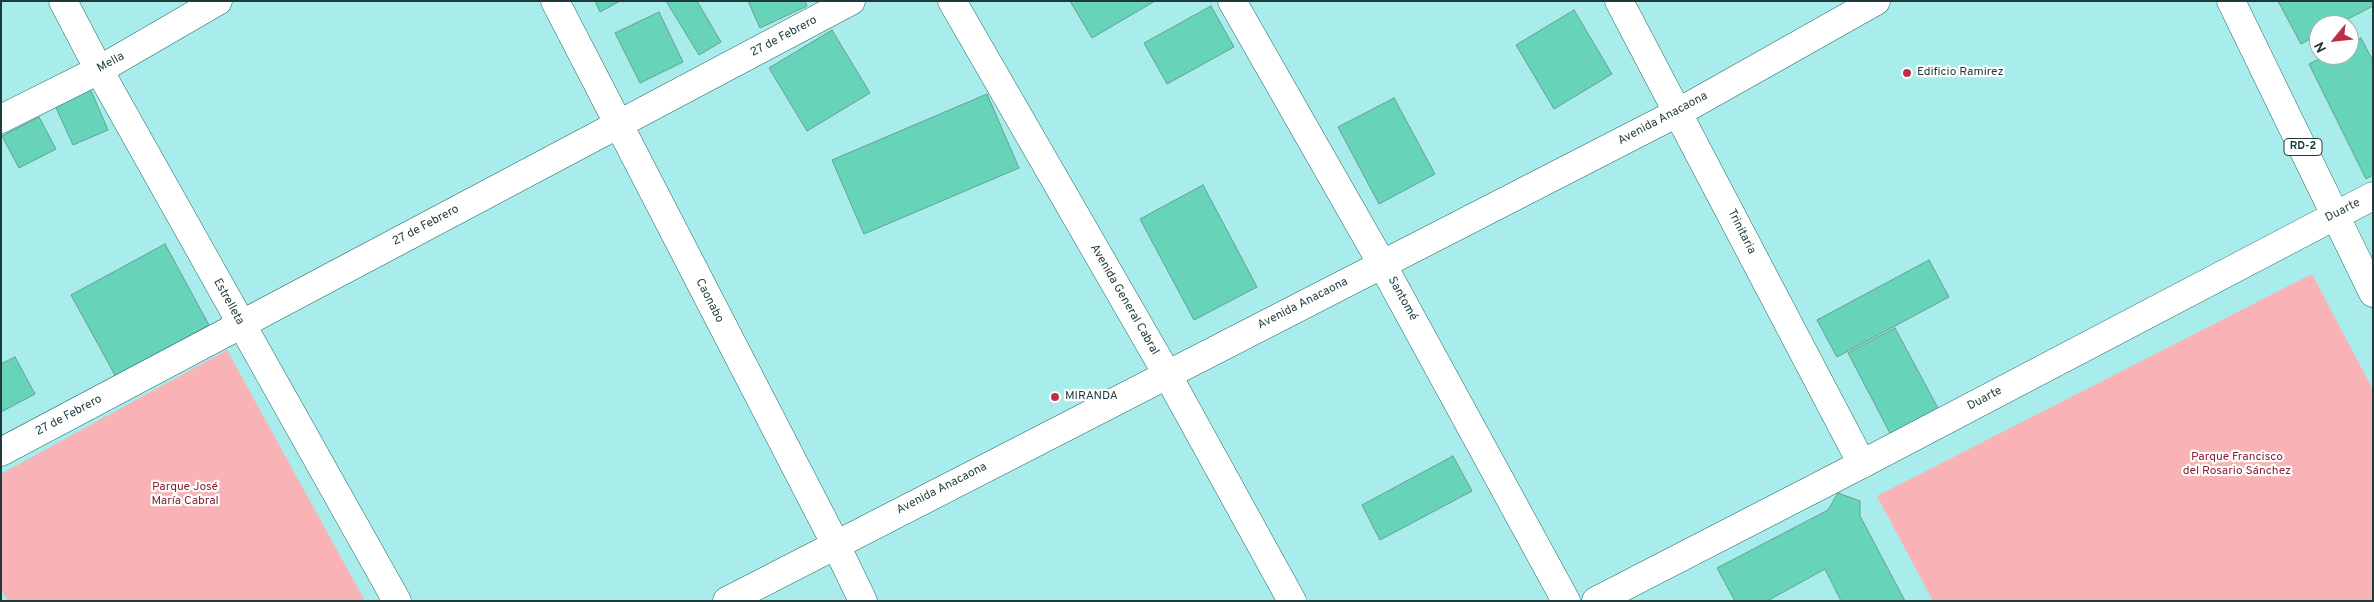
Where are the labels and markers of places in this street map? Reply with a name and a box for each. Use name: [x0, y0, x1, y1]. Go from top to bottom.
place label: Edificio Ramirez: [1917, 66, 2003, 80]
marker: Edificio Ramirez: [1901, 67, 1913, 79]
place label: MIRANDA: [1065, 390, 1118, 404]
marker: MIRANDA: [1049, 391, 1061, 403]

